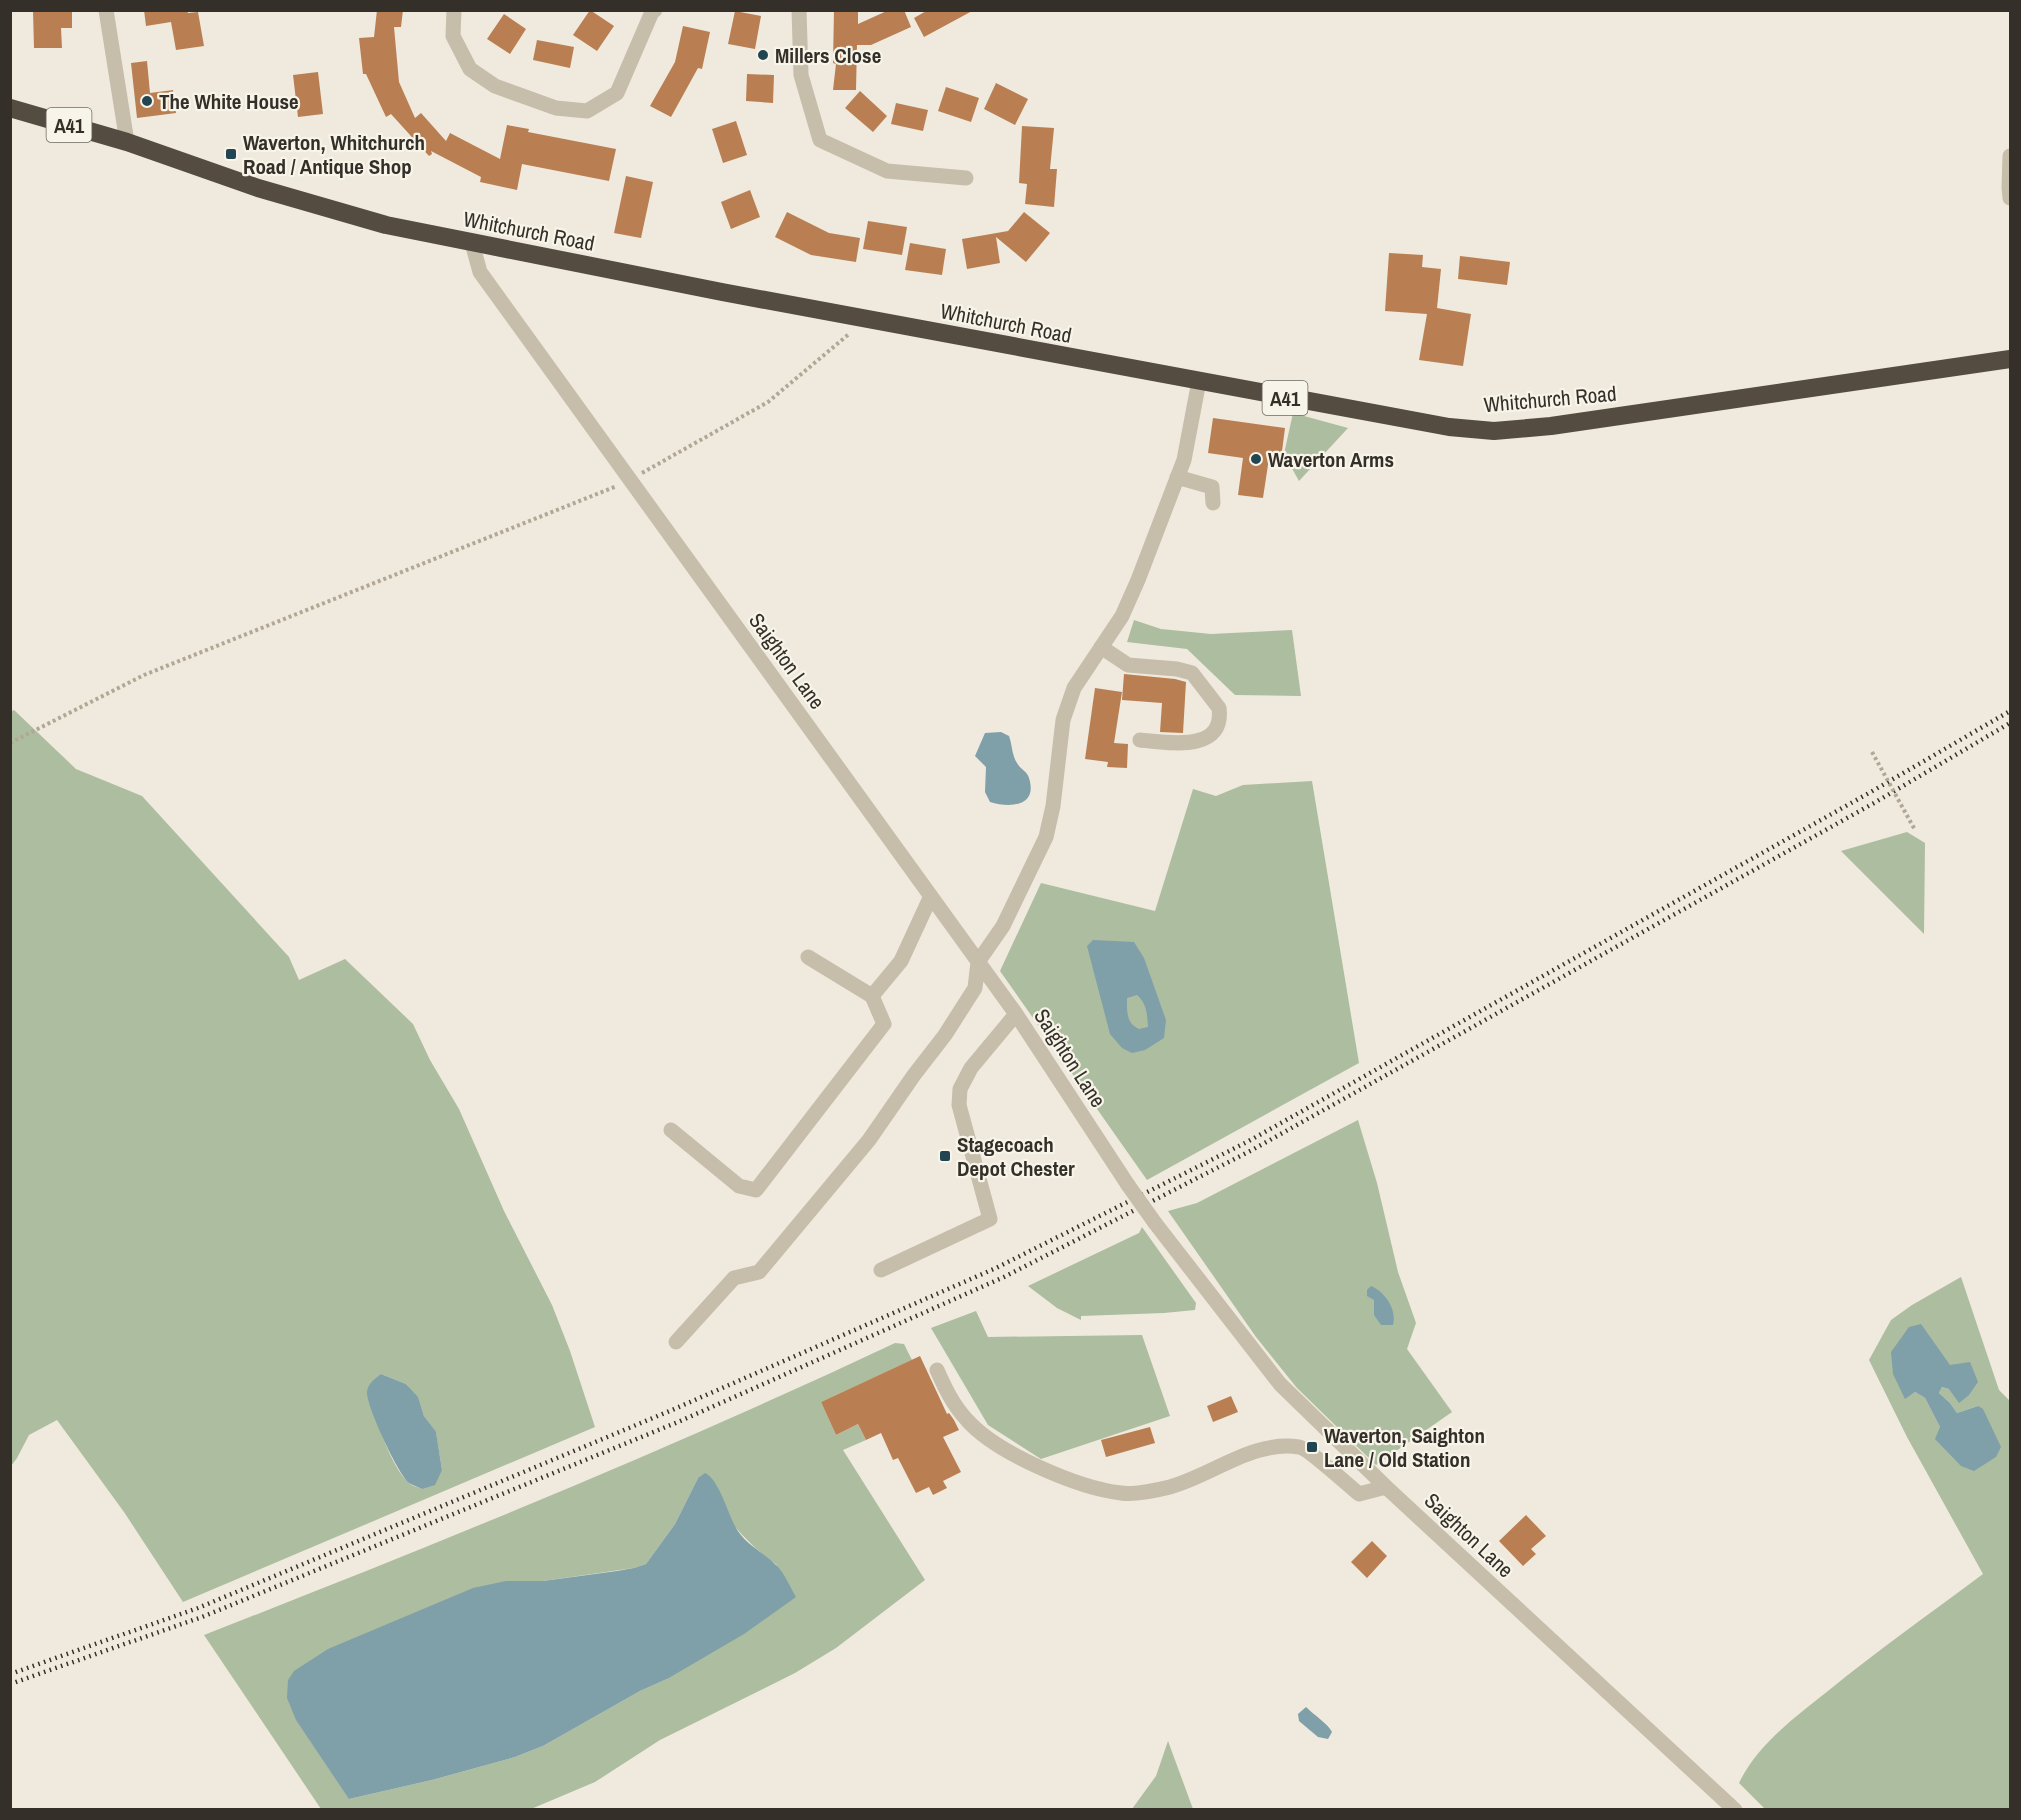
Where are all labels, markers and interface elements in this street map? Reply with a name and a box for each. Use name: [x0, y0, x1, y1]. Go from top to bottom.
place label: Millers Close: [775, 41, 881, 70]
marker: Millers Close: [756, 48, 770, 62]
place label: The White House: [159, 87, 299, 116]
marker: The White House: [140, 94, 154, 108]
road number: A41: [46, 108, 92, 142]
place label: Waverton, Whitchurch Road / Antique Shop: [243, 128, 425, 181]
marker: Waverton, Whitchurch Road / Antique Shop: [224, 147, 238, 161]
street label: Whitchurch Road: [461, 204, 597, 258]
street label: Whitchurch Road: [938, 296, 1074, 350]
street label: Whitchurch Road: [1482, 379, 1618, 419]
road number: A41: [1262, 381, 1308, 415]
place label: Waverton Arms: [1268, 445, 1394, 474]
marker: Waverton Arms: [1249, 452, 1263, 466]
street label: Saighton Lane: [742, 607, 832, 715]
street label: Saighton Lane: [1027, 1003, 1113, 1113]
place label: Stagecoach Depot Chester: [957, 1130, 1075, 1183]
marker: Stagecoach Depot Chester: [938, 1149, 952, 1163]
place label: Waverton, Saighton Lane / Old Station: [1324, 1421, 1485, 1474]
marker: Waverton, Saighton Lane / Old Station: [1305, 1440, 1319, 1454]
street label: Saighton Lane: [1418, 1486, 1520, 1584]

